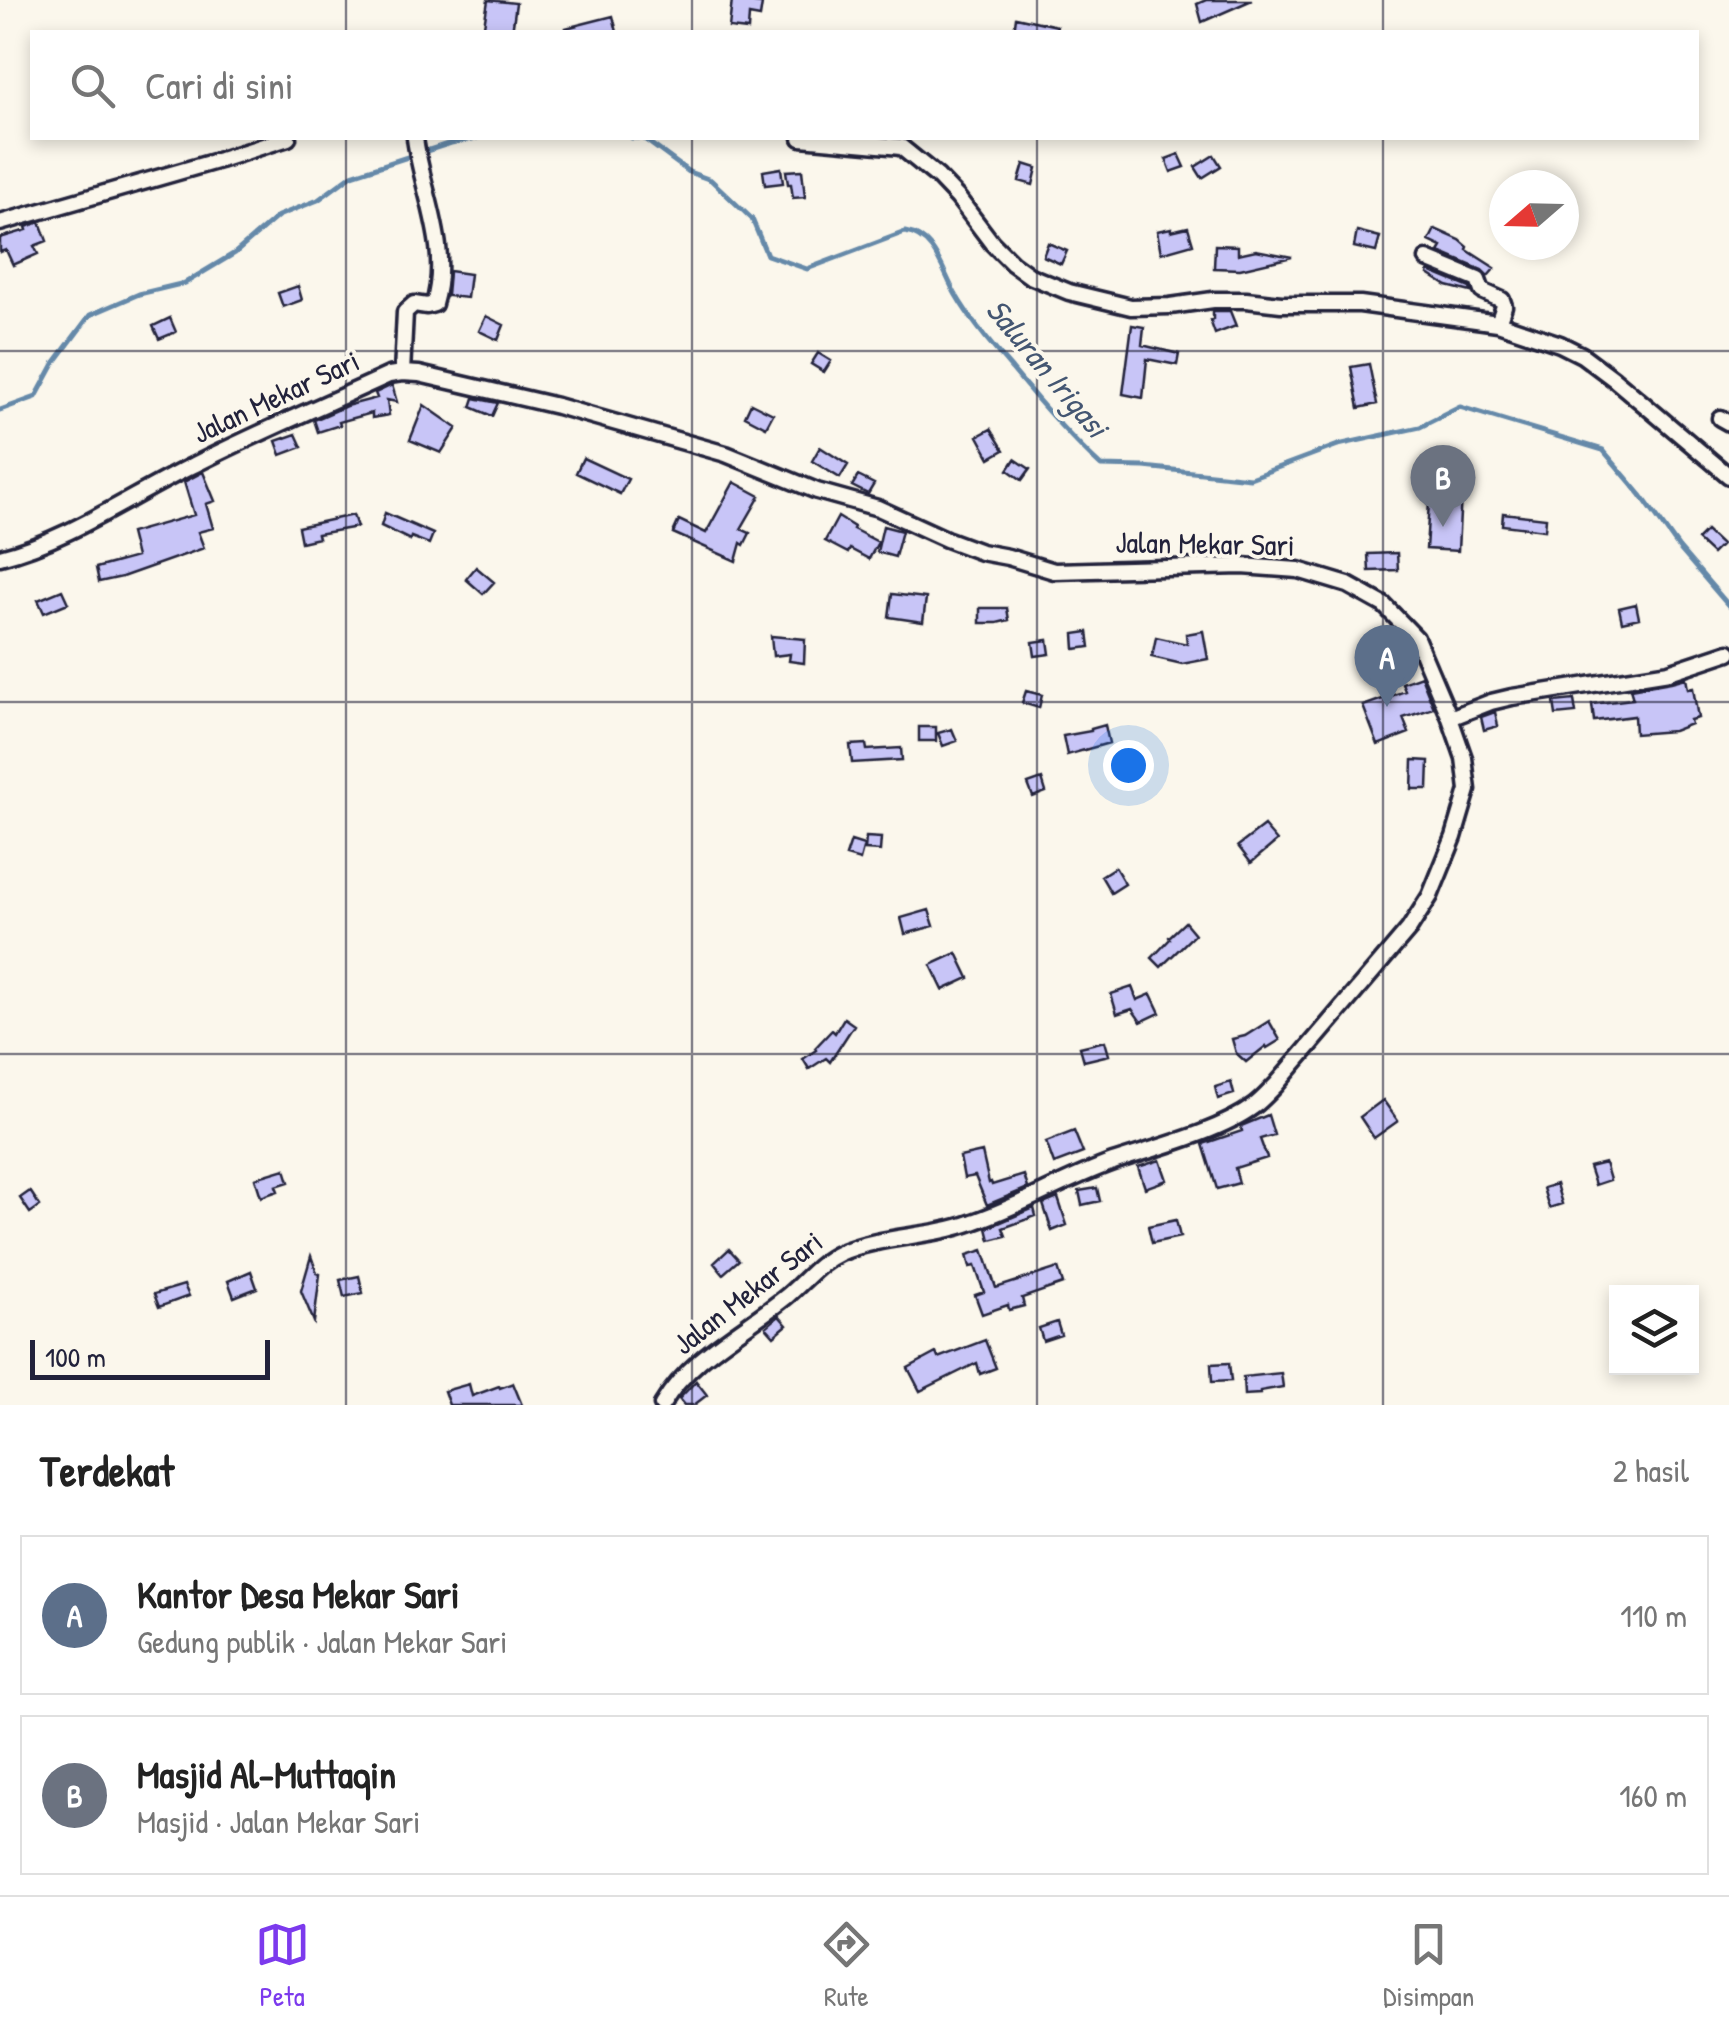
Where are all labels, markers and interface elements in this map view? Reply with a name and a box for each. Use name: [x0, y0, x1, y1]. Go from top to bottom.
search box: [30, 30, 1699, 140]
icon: search: [65, 58, 120, 113]
text: Cari di sini: [145, 59, 294, 111]
north arrow: [1489, 170, 1579, 260]
water label: Saluran Irigasi: [977, 289, 1120, 448]
street label: Jalan Mekar Sari: [186, 340, 365, 452]
pin: B: [1410, 444, 1476, 527]
street label: Jalan Mekar Sari: [1115, 521, 1295, 565]
pin: A: [1354, 624, 1420, 707]
your location: [1103, 740, 1154, 791]
street label: Jalan Mekar Sari: [664, 1221, 830, 1363]
map controls: [1609, 1285, 1699, 1375]
button: layers: [1609, 1285, 1699, 1375]
scale bar: [30, 1335, 270, 1380]
text: 100 m: [45, 1338, 106, 1376]
text: Terdekat: [40, 1442, 174, 1499]
text: 2 hasil: [1613, 1449, 1689, 1492]
text: Kantor Desa Mekar Sari: [137, 1568, 459, 1620]
text: A: [67, 1594, 82, 1637]
text: 110 m: [1620, 1594, 1687, 1637]
text: Gedung publik · Jalan Mekar Sari: [137, 1620, 507, 1663]
text: Masjid Al-Muttaqin: [137, 1748, 396, 1800]
text: B: [66, 1774, 83, 1817]
text: 160 m: [1619, 1774, 1687, 1817]
text: Masjid · Jalan Mekar Sari: [137, 1800, 420, 1843]
tab: Peta: [255, 1917, 310, 2015]
tab: Rute: [819, 1917, 874, 2015]
tab: Disimpan: [1383, 1917, 1474, 2015]

